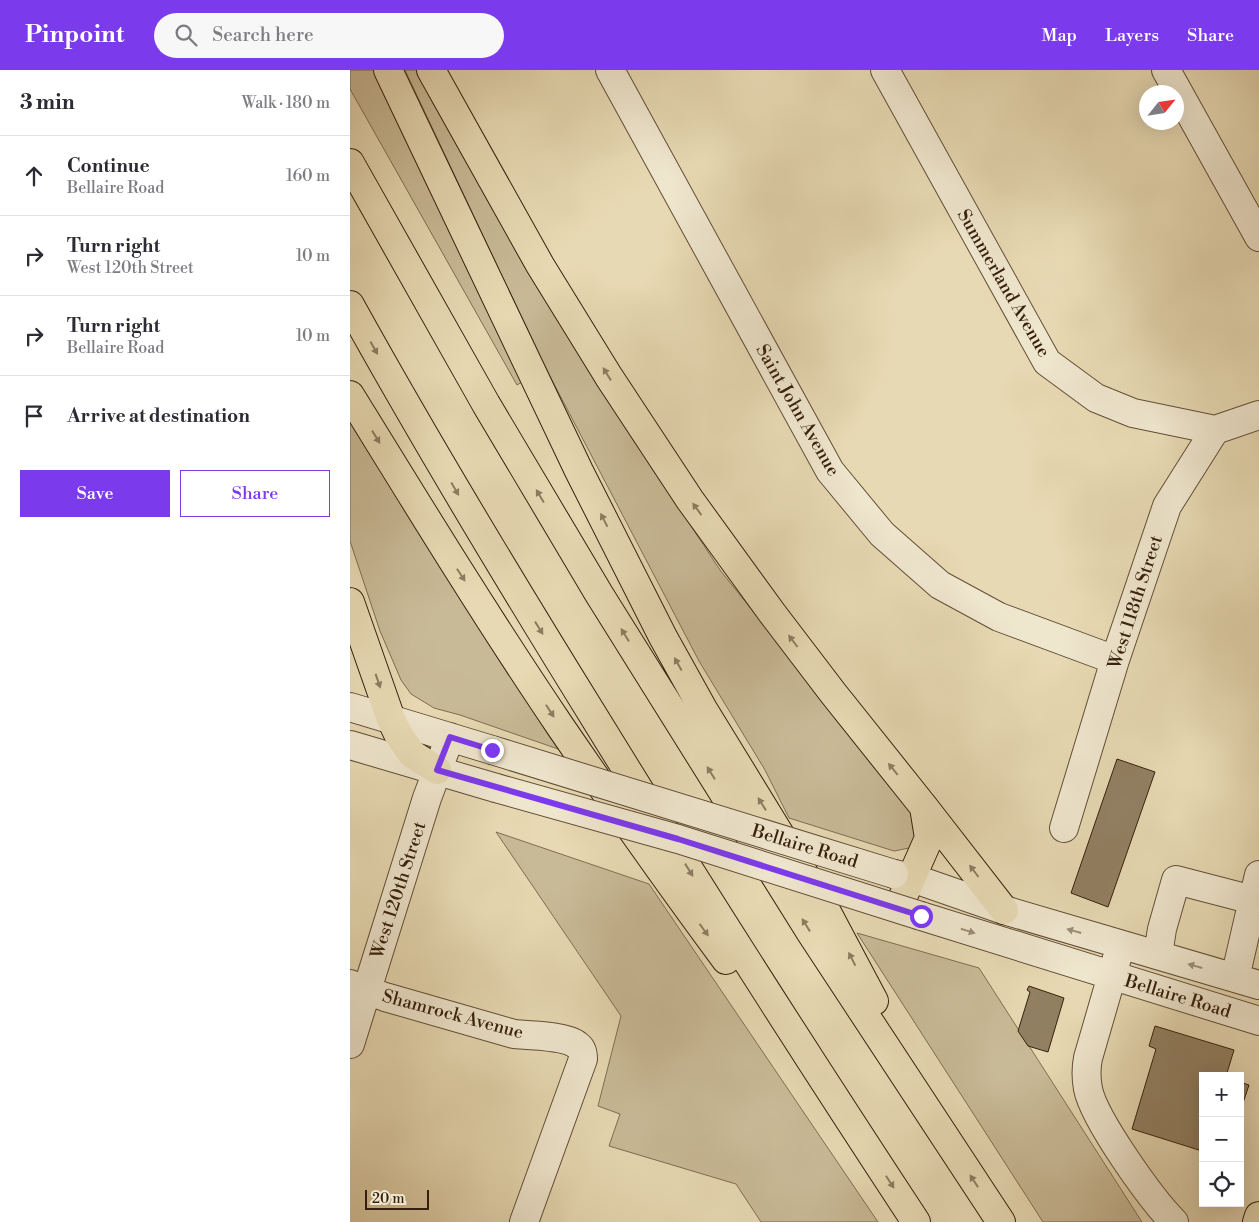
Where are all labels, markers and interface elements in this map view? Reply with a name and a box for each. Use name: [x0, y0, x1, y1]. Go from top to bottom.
search box: [154, 13, 504, 58]
text: Pinpoint: [25, 20, 124, 50]
icon: search: [172, 21, 200, 49]
text: Search here: [212, 23, 314, 47]
text: Map: [1042, 24, 1077, 47]
text: Layers: [1105, 24, 1159, 47]
text: Share: [1187, 24, 1234, 47]
north arrow: [1139, 85, 1184, 130]
text: 3 min: [20, 90, 75, 116]
text: Walk · 180 m: [242, 93, 330, 113]
text: Continue: [67, 154, 150, 178]
icon: ahead: [20, 162, 48, 190]
text: 160 m: [286, 166, 330, 186]
text: Bellaire Road: [67, 178, 164, 198]
street label: Summerland Avenue: [952, 205, 1055, 361]
text: Turn right: [67, 234, 160, 258]
icon: right: [20, 242, 48, 270]
text: 10 m: [296, 246, 330, 266]
text: West 120th Street: [67, 258, 194, 278]
text: Turn right: [67, 314, 160, 338]
icon: right: [20, 322, 48, 350]
text: 10 m: [296, 326, 330, 346]
text: Bellaire Road: [67, 338, 164, 358]
street label: Saint John Avenue: [750, 340, 845, 480]
one-way arrow: [369, 341, 378, 354]
one-way arrow: [603, 367, 612, 381]
icon: arrive: [20, 402, 48, 430]
text: Arrive at destination: [67, 404, 250, 428]
one-way arrow: [371, 430, 380, 443]
button: Save: [20, 470, 170, 517]
button: Share: [180, 470, 330, 517]
one-way arrow: [450, 482, 459, 495]
one-way arrow: [536, 489, 545, 502]
one-way arrow: [692, 503, 702, 516]
one-way arrow: [600, 513, 608, 527]
street label: West 118th Street: [1103, 532, 1168, 673]
one-way arrow: [457, 568, 466, 581]
one-way arrow: [534, 621, 543, 634]
one-way arrow: [620, 628, 629, 642]
one-way arrow: [788, 634, 798, 648]
one-way arrow: [674, 657, 682, 672]
one-way arrow: [374, 674, 382, 689]
one-way arrow: [545, 704, 555, 718]
route end: [481, 739, 504, 762]
one-way arrow: [888, 762, 899, 775]
one-way arrow: [706, 766, 715, 779]
one-way arrow: [757, 797, 766, 810]
street label: West 120th Street: [365, 818, 432, 962]
street label: Bellaire Road: [748, 819, 861, 874]
one-way arrow: [684, 863, 693, 877]
one-way arrow: [968, 865, 979, 878]
route start: [910, 905, 933, 928]
one-way arrow: [802, 919, 811, 932]
one-way arrow: [699, 923, 709, 937]
one-way arrow: [1067, 926, 1082, 934]
one-way arrow: [961, 927, 976, 935]
one-way arrow: [848, 952, 856, 966]
one-way arrow: [1188, 962, 1203, 970]
street label: Bellaire Road: [1121, 969, 1234, 1024]
street label: Shamrock Avenue: [380, 985, 526, 1044]
map controls: [1199, 1072, 1244, 1207]
button: +: [1199, 1072, 1244, 1117]
button: −: [1199, 1117, 1244, 1162]
button: locate: [1199, 1162, 1244, 1207]
one-way arrow: [969, 1175, 979, 1188]
one-way arrow: [885, 1176, 895, 1189]
scale bar: [365, 1187, 429, 1210]
text: 20 m: [372, 1190, 404, 1208]

